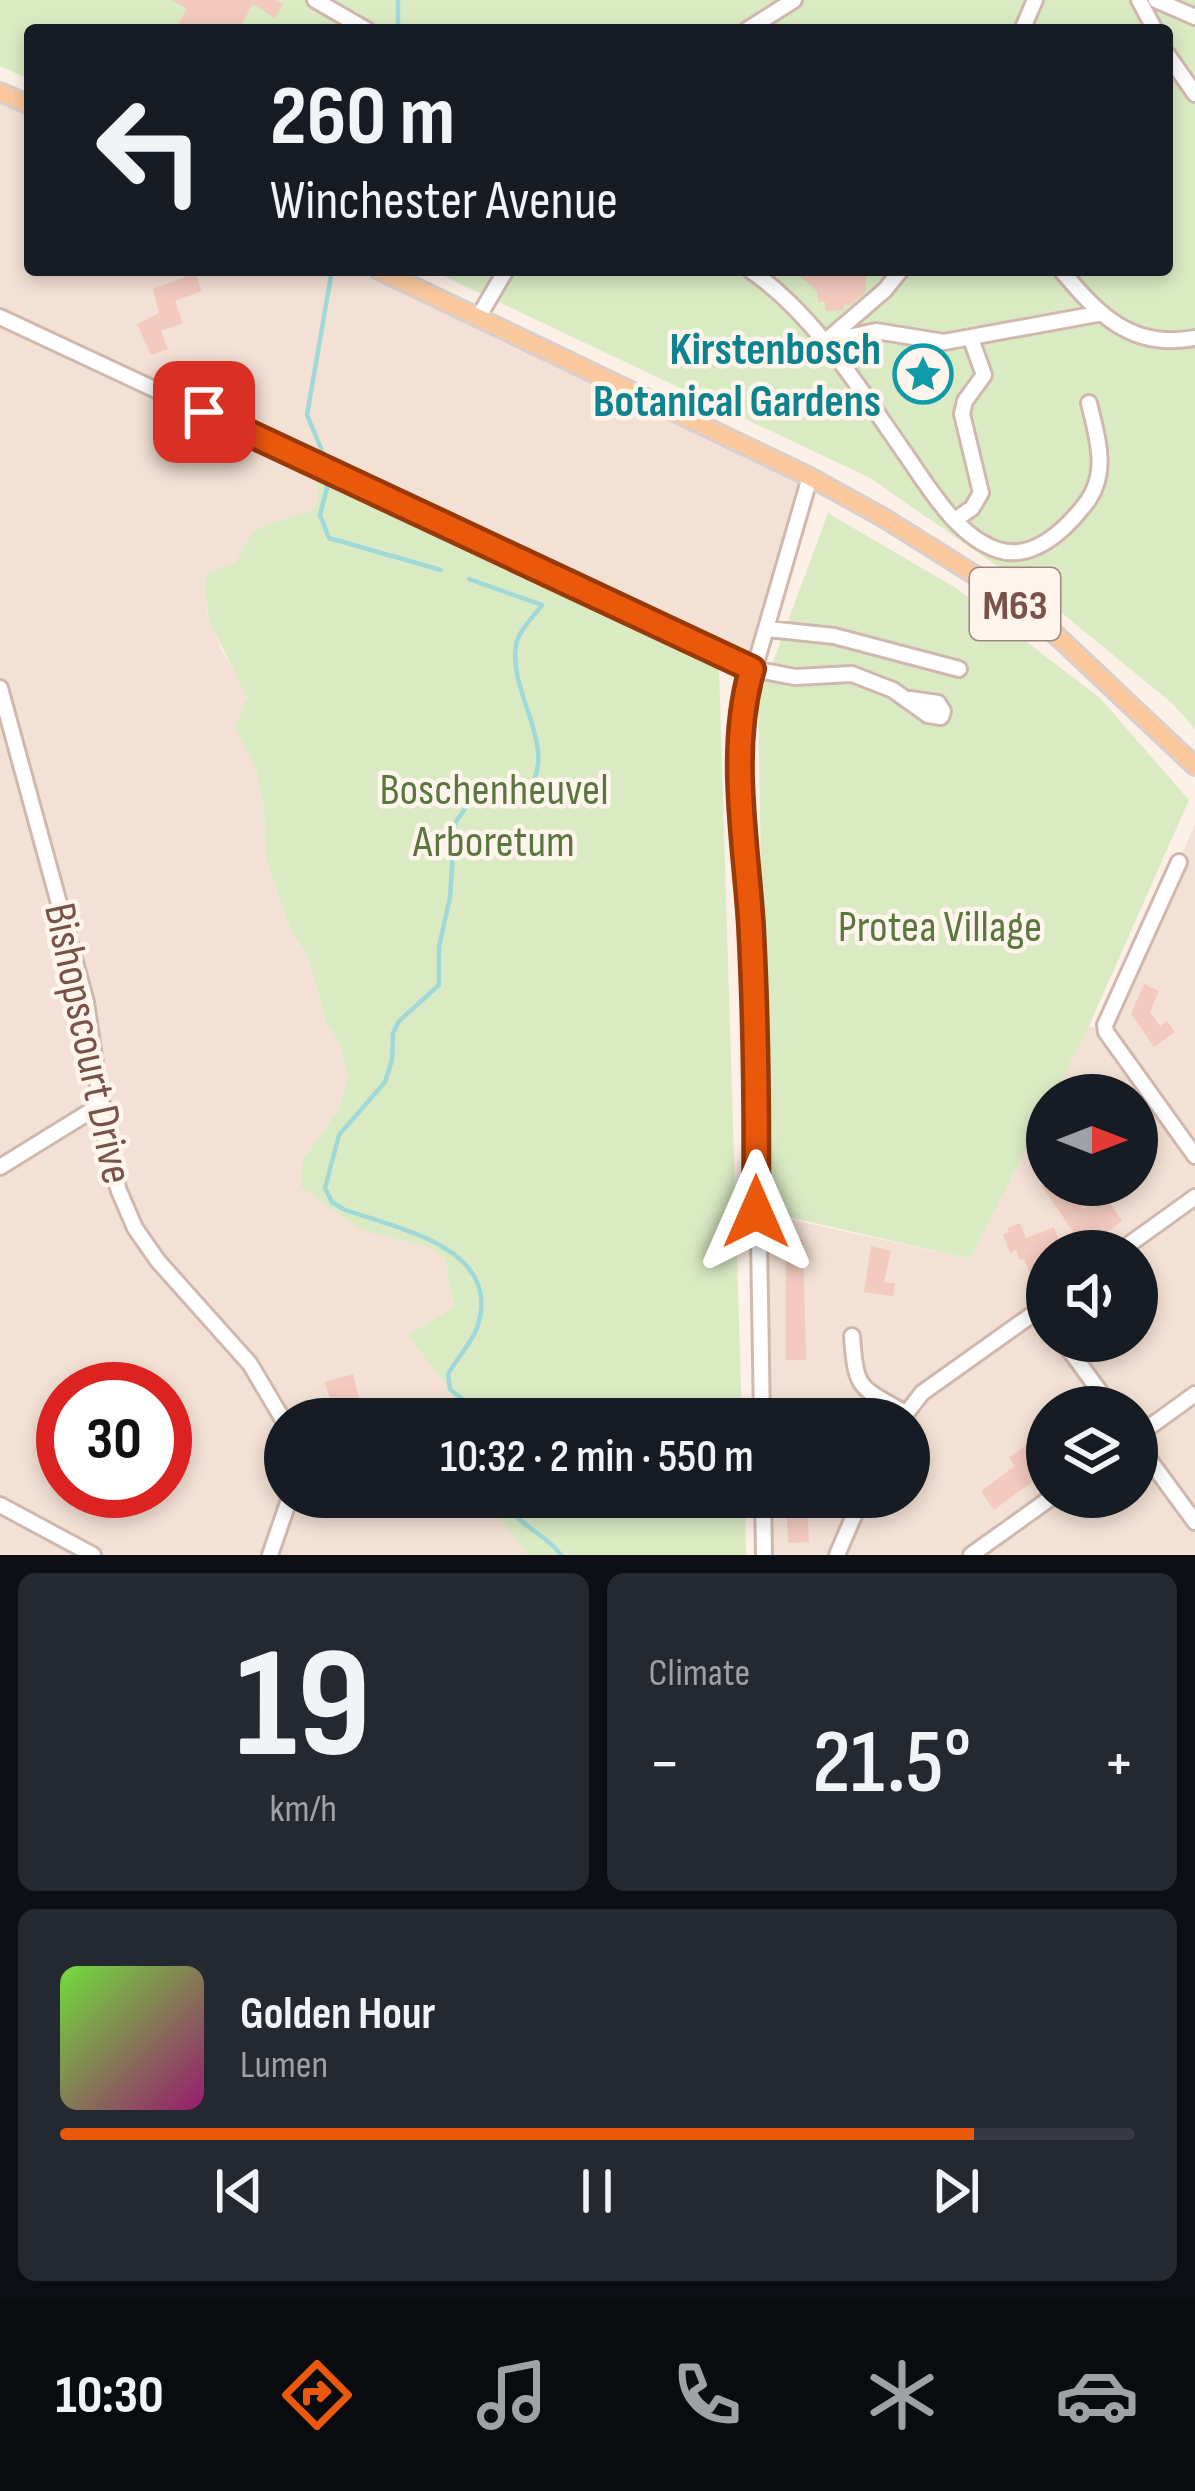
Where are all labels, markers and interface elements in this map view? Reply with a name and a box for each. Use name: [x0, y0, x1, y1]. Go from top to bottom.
text: 260 m: [270, 67, 455, 168]
icon: left: [72, 72, 228, 228]
text: Winchester Avenue: [270, 169, 618, 234]
place label: Kirstenbosch Botanical Gardens: [593, 323, 881, 430]
place icon: Kirstenbosch Botanical Gardens: [892, 343, 954, 405]
pin: [153, 361, 255, 463]
icon: arrive: [171, 379, 237, 445]
road number: M63: [970, 568, 1060, 640]
park label: Boschenheuvel Arboretum: [379, 763, 609, 870]
street label: Bishopscourt Drive: [31, 898, 144, 1189]
park label: Protea Village: [838, 900, 1042, 955]
north arrow: [1026, 1074, 1158, 1206]
map controls: [1026, 1074, 1158, 1518]
position arrow: [693, 1149, 819, 1275]
button: sound: [1026, 1230, 1158, 1362]
speed limit sign: 30: [36, 1362, 192, 1518]
button: layers: [1026, 1386, 1158, 1518]
text: 10:32 · 2 min · 550 m: [440, 1430, 754, 1485]
text: 19: [236, 1614, 371, 1801]
text: Climate: [649, 1650, 750, 1697]
text: 21.5°: [812, 1710, 971, 1818]
text: −: [649, 1725, 681, 1804]
text: +: [1103, 1725, 1135, 1804]
text: km/h: [270, 1786, 337, 1833]
text: Golden Hour: [240, 1987, 435, 2042]
text: Lumen: [240, 2042, 328, 2089]
icon: previous: [206, 2158, 272, 2224]
icon: pause: [564, 2158, 630, 2224]
icon: next: [923, 2158, 989, 2224]
icon: directions: [275, 2353, 359, 2437]
icon: music: [470, 2353, 554, 2437]
icon: phone: [665, 2353, 749, 2437]
icon: climate: [860, 2353, 944, 2437]
icon: car: [1055, 2353, 1139, 2437]
text: 10:30: [56, 2363, 164, 2428]

